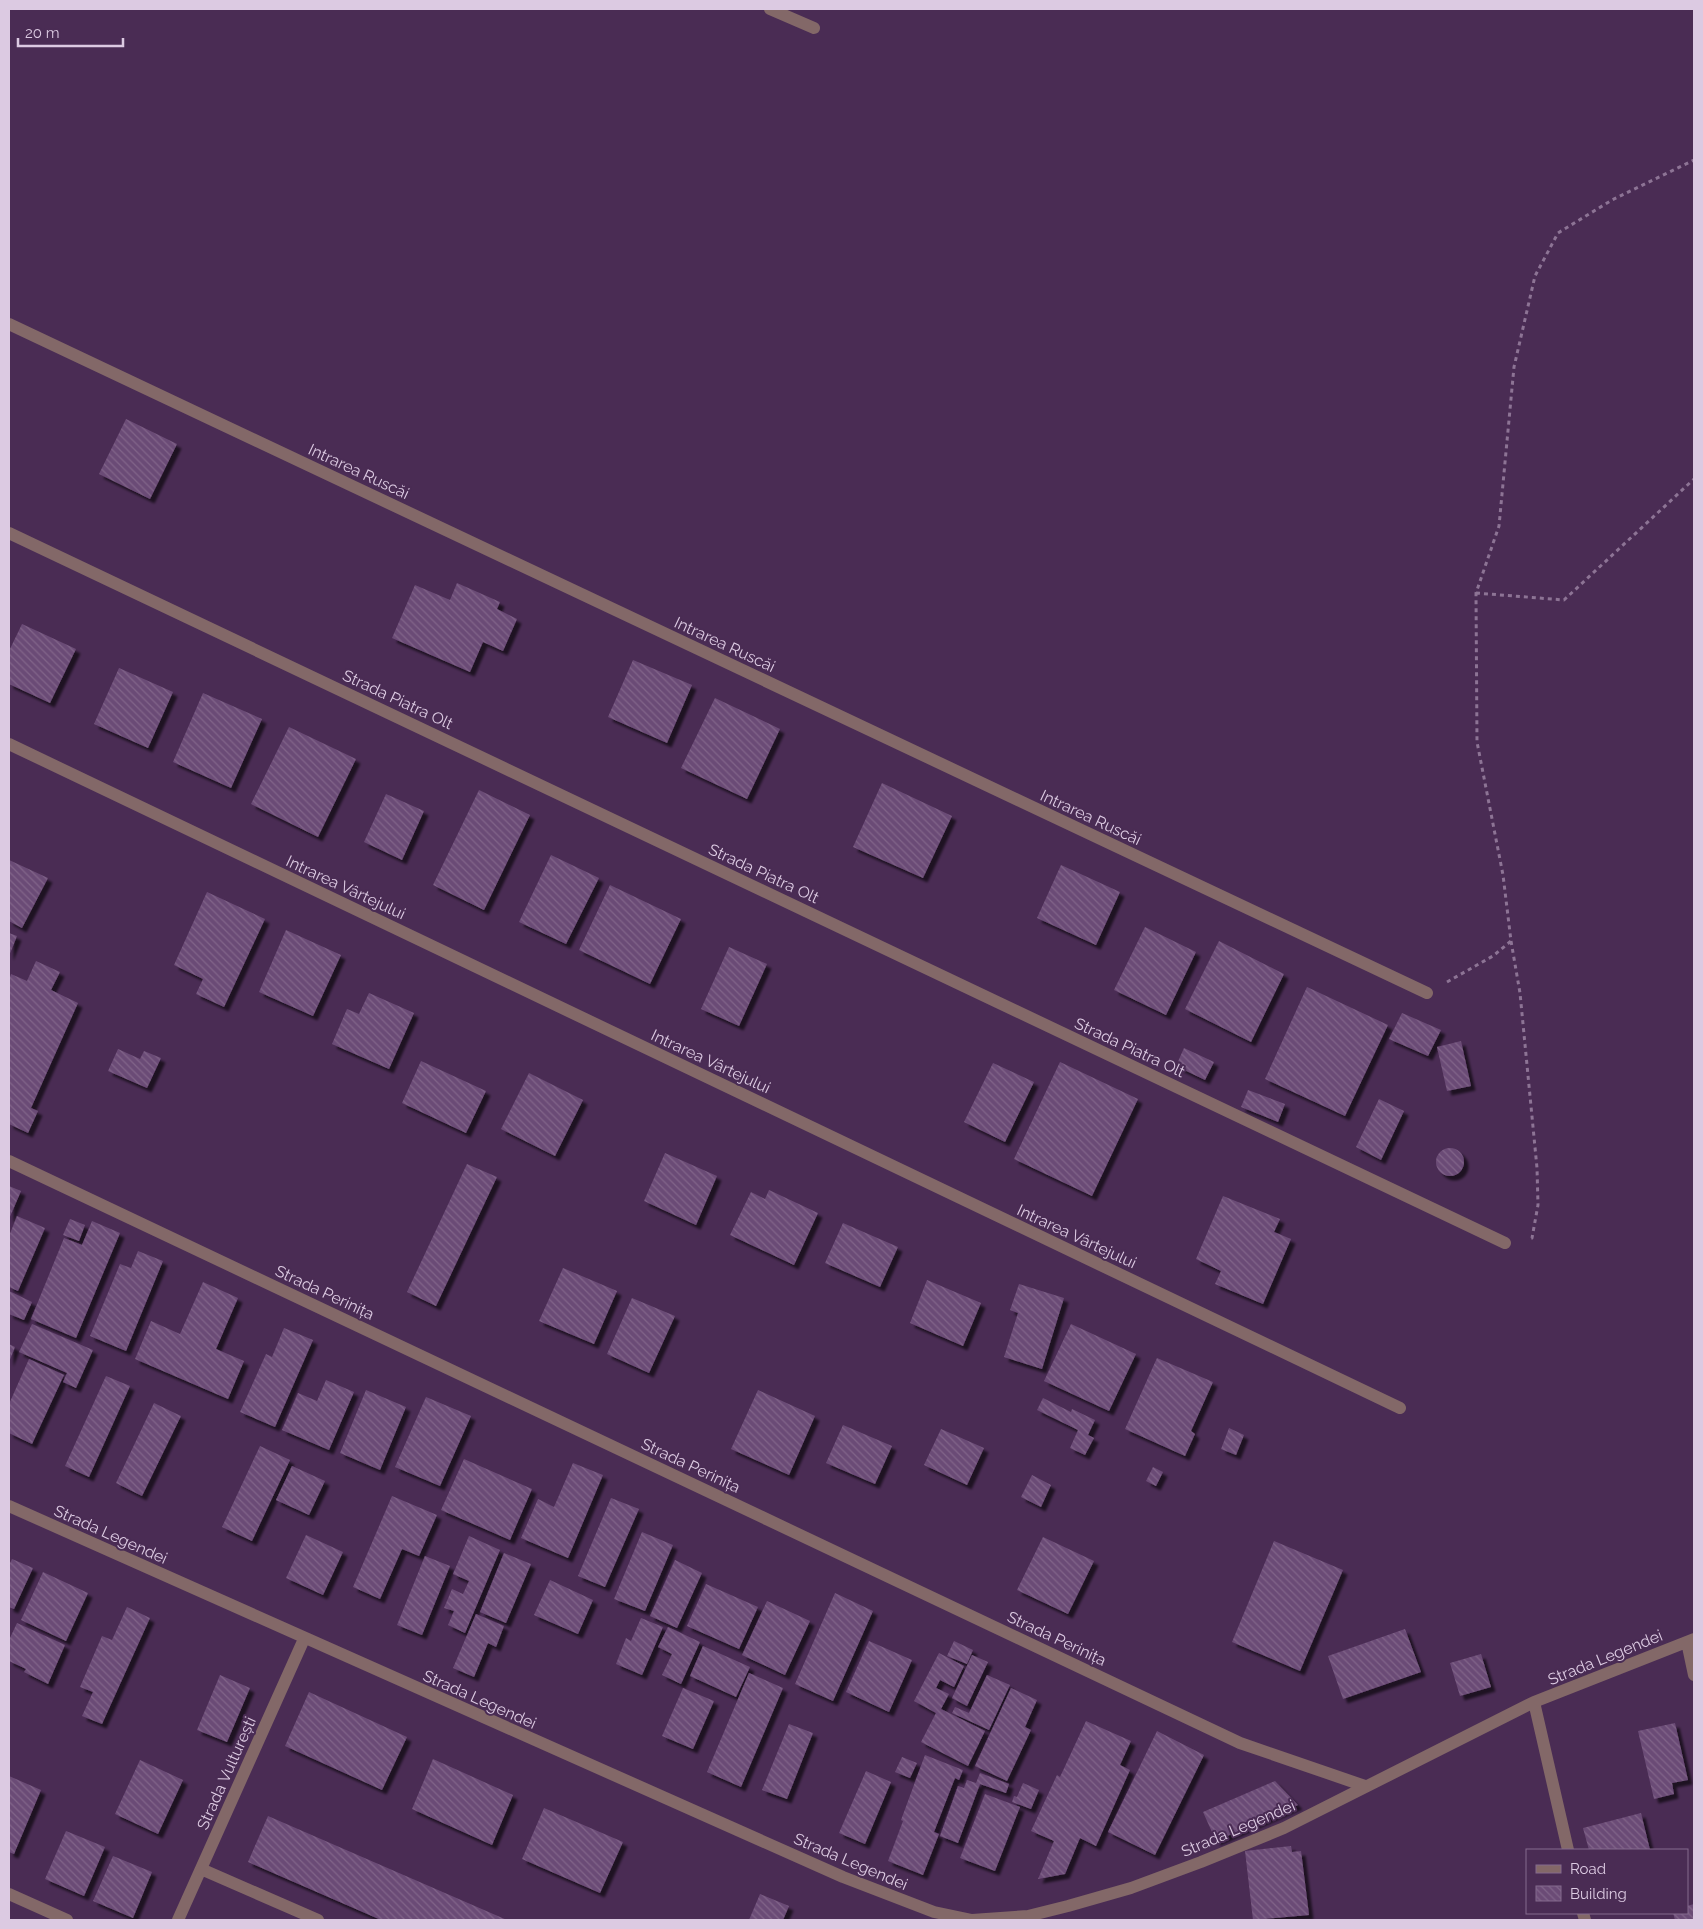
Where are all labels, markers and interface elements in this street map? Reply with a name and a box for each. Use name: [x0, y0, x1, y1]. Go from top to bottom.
scale bar: [18, 15, 122, 47]
text: 20 m: [25, 24, 60, 42]
street label: Intrarea Ruscăi: [305, 440, 412, 503]
street label: Intrarea Ruscăi: [671, 613, 778, 676]
street label: Strada Piatra Olt: [340, 666, 457, 734]
street label: Intrarea Ruscăi: [1037, 786, 1144, 849]
street label: Strada Piatra Olt: [706, 840, 823, 908]
street label: Intrarea Vârtejului: [283, 852, 408, 923]
street label: Strada Piatra Olt: [1072, 1014, 1189, 1082]
street label: Intrarea Vârtejului: [648, 1026, 773, 1097]
street label: Intrarea Vârtejului: [1014, 1201, 1139, 1272]
street label: Strada Perinița: [272, 1261, 377, 1324]
street label: Strada Perinița: [638, 1434, 743, 1497]
street label: Strada Legendei: [51, 1501, 170, 1568]
street label: Strada Perinița: [1004, 1607, 1109, 1670]
street label: Strada Legendei: [1545, 1626, 1665, 1689]
street label: Strada Legendei: [420, 1666, 539, 1733]
street label: Strada Vulturești: [193, 1714, 260, 1833]
street label: Strada Legendei: [1178, 1796, 1298, 1861]
street label: Strada Legendei: [791, 1829, 911, 1894]
legend: [1526, 1849, 1688, 1914]
text: Road: [1570, 1860, 1606, 1878]
text: Building: [1570, 1885, 1627, 1903]

